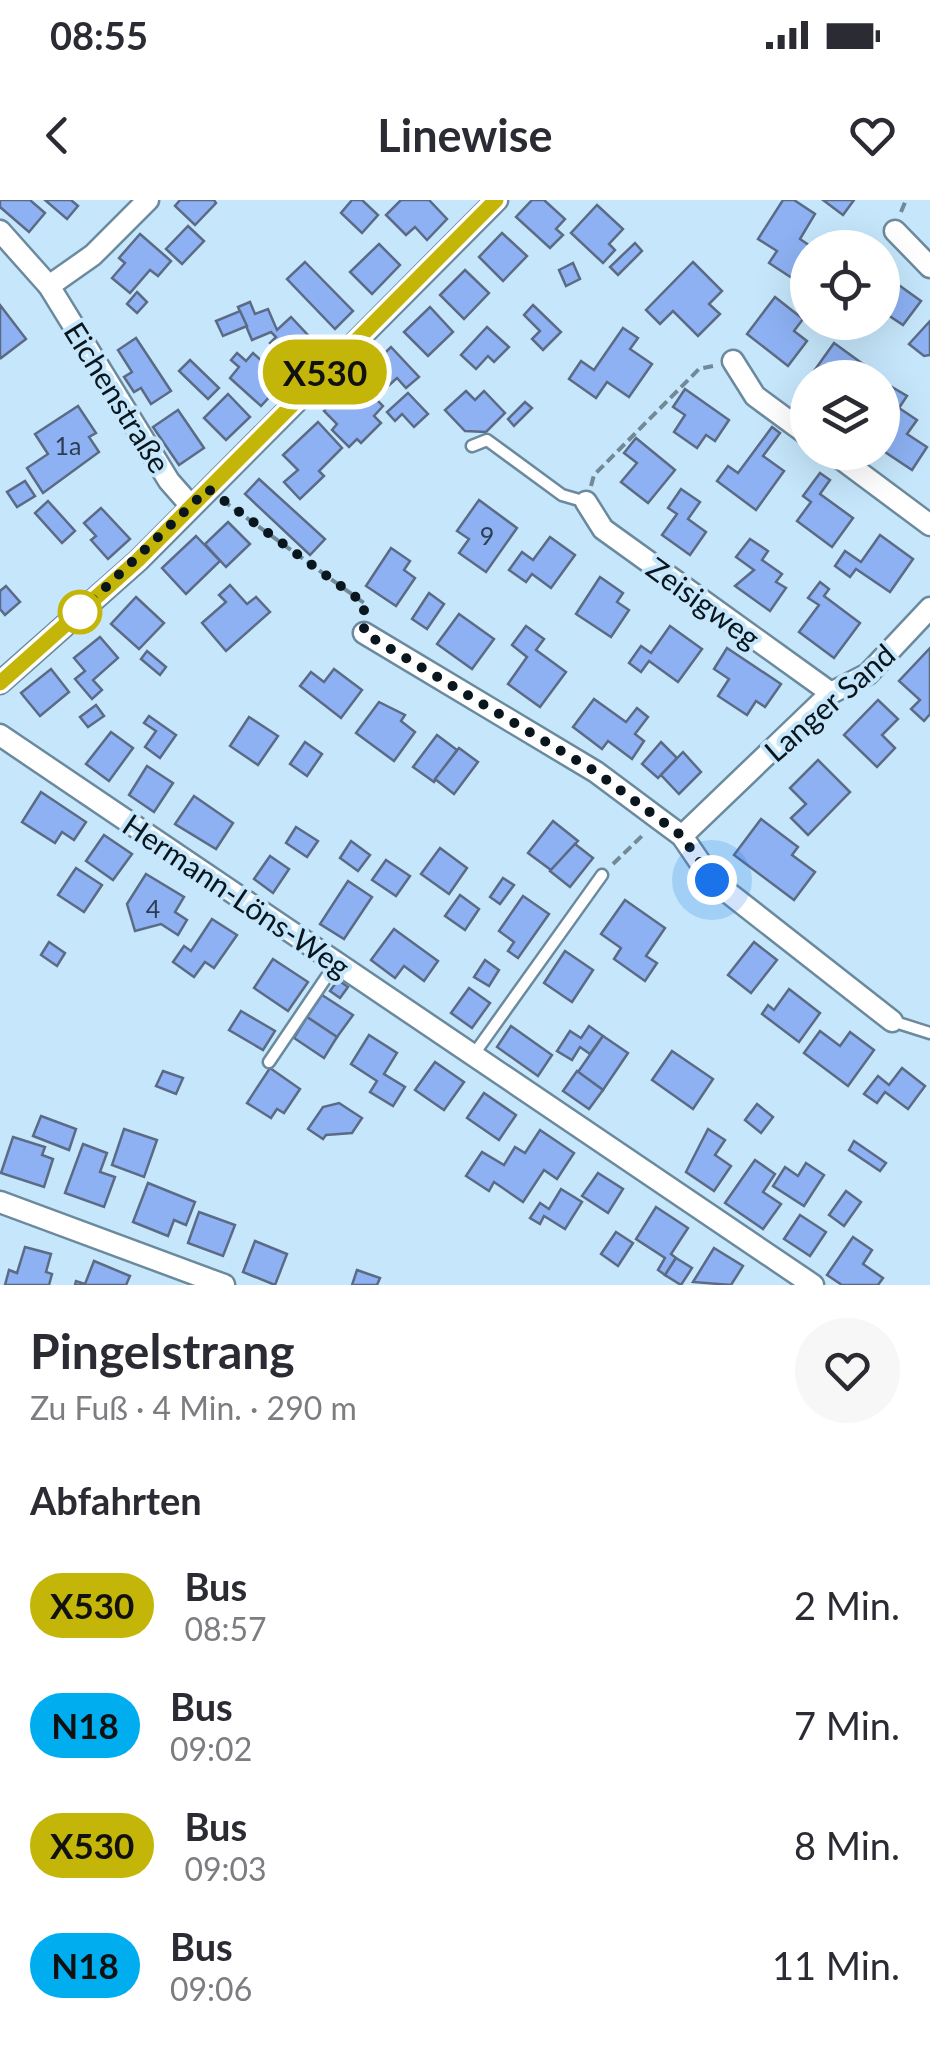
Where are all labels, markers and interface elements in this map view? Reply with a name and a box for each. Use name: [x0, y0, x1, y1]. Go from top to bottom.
text: 08:55: [50, 12, 148, 58]
icon: back: [30, 108, 85, 163]
text: Linewise: [377, 108, 553, 162]
icon: heart: [845, 108, 900, 163]
map controls: [790, 230, 900, 470]
button: locate: [790, 230, 900, 340]
street label: Eichenstraße: [58, 315, 178, 479]
line badge: X530: [255, 340, 395, 404]
text: X530: [283, 351, 367, 393]
button: layers: [790, 360, 900, 470]
house number: 1a: [55, 430, 81, 460]
house number: 9: [480, 520, 494, 550]
street label: Zeisigweg: [640, 549, 768, 655]
unlabelled marker: [59, 591, 101, 633]
street label: Langer Sand: [757, 636, 901, 768]
street label: Hermann-Löns-Weg: [117, 806, 357, 984]
your location: [687, 855, 737, 905]
house number: 4: [146, 893, 160, 923]
button: heart: [795, 1318, 900, 1423]
text: Pingelstrang: [30, 1322, 295, 1379]
text: Zu Fuß · 4 Min. · 290 m: [30, 1388, 357, 1427]
text: Abfahrten: [30, 1477, 202, 1523]
text: Bus: [184, 1563, 247, 1609]
text: 2 Min.: [794, 1582, 900, 1628]
text: X530: [50, 1584, 134, 1626]
text: 08:57: [184, 1609, 267, 1648]
text: Bus: [170, 1683, 233, 1729]
text: 7 Min.: [794, 1702, 900, 1748]
text: N18: [51, 1704, 119, 1746]
text: 09:02: [170, 1729, 252, 1768]
text: Bus: [184, 1803, 247, 1849]
text: 8 Min.: [794, 1822, 900, 1868]
text: X530: [50, 1824, 134, 1866]
text: 09:03: [184, 1849, 267, 1888]
text: Bus: [170, 1923, 233, 1969]
text: 11 Min.: [772, 1942, 900, 1988]
text: N18: [51, 1944, 119, 1986]
text: 09:06: [170, 1969, 252, 2008]

